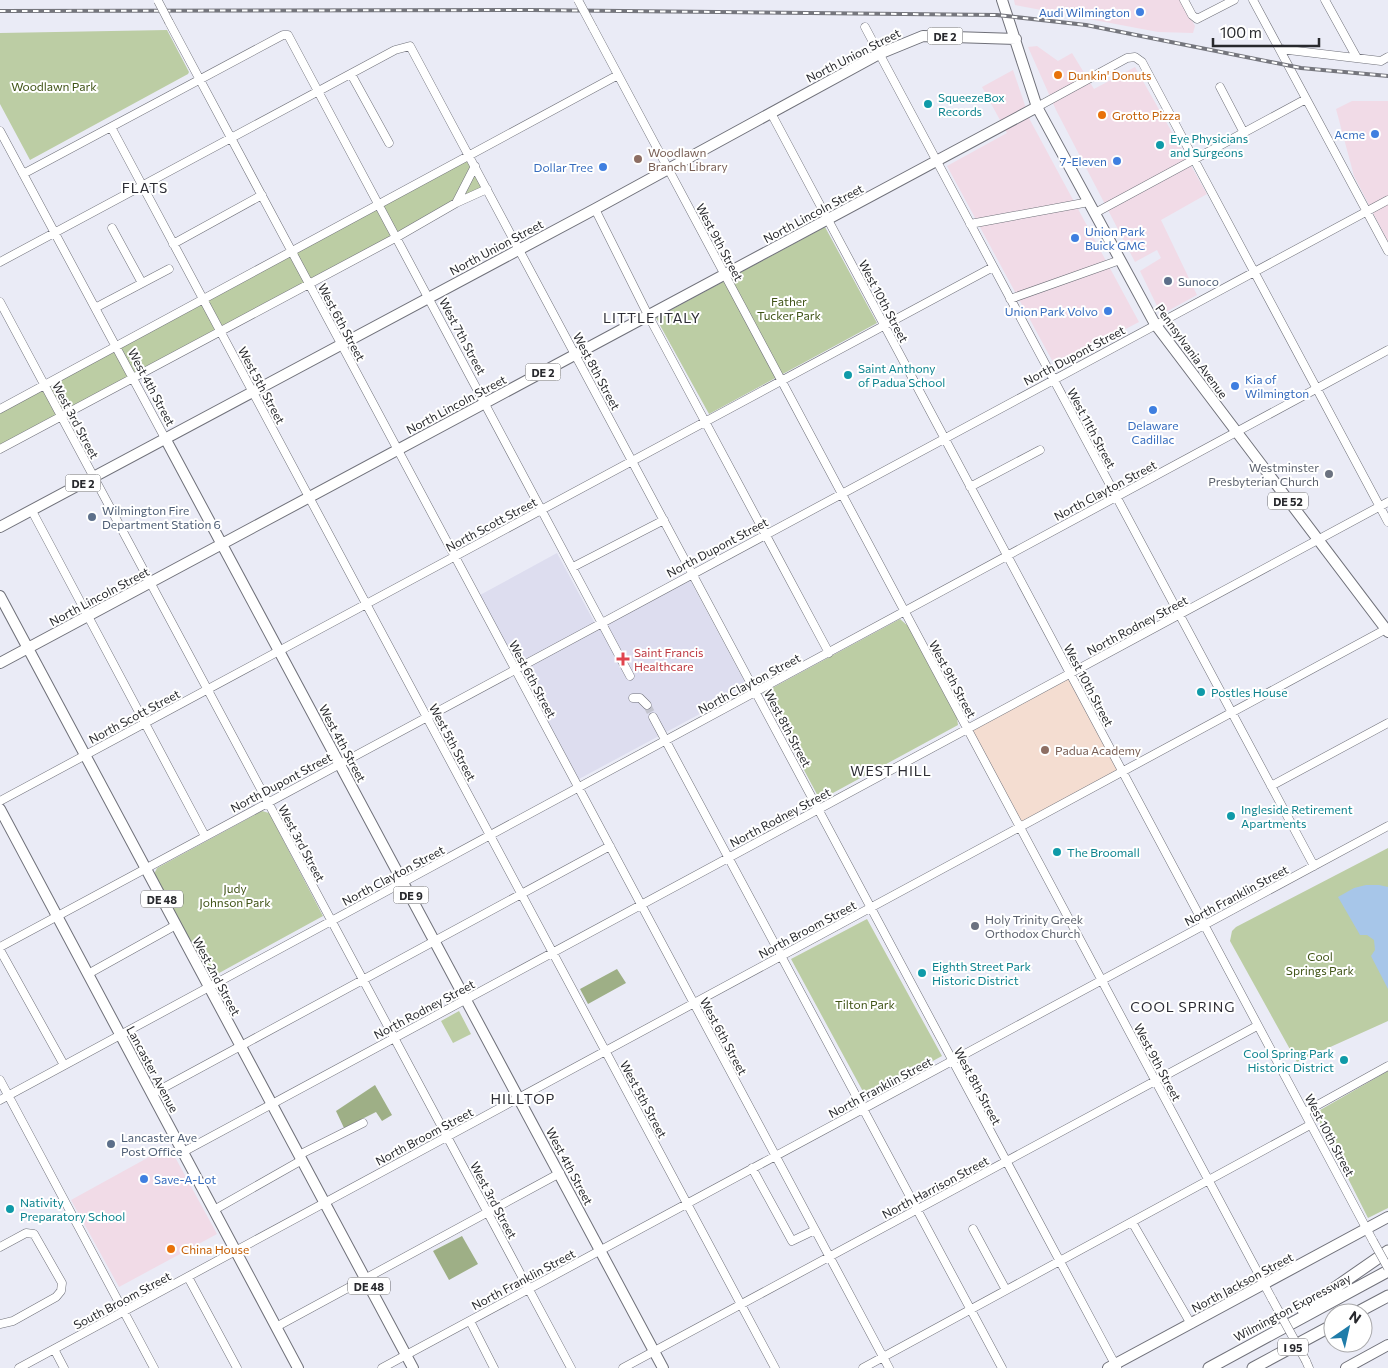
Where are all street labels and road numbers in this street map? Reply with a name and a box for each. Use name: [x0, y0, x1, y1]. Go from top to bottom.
street label: North Union Street: [803, 25, 903, 85]
road number: DE 2: [928, 28, 962, 44]
street label: North Lincoln Street: [761, 181, 865, 245]
street label: West 9th Street: [694, 201, 746, 283]
street label: North Union Street: [447, 216, 545, 278]
street label: West 10th Street: [856, 257, 912, 345]
street label: West 6th Street: [316, 281, 368, 363]
street label: West 7th Street: [437, 295, 489, 377]
street label: Pennsylvania Avenue: [1153, 301, 1231, 401]
street label: North Dupont Street: [1021, 322, 1127, 388]
street label: West 8th Street: [571, 330, 623, 412]
street label: West 5th Street: [236, 344, 288, 426]
street label: West 4th Street: [126, 346, 178, 428]
road number: DE 2: [526, 364, 560, 381]
street label: North Lincoln Street: [404, 372, 508, 436]
street label: West 3rd Street: [50, 379, 102, 461]
street label: West 11th Street: [1065, 386, 1119, 470]
street label: North Clayton Street: [1051, 457, 1159, 523]
road number: DE 2: [66, 474, 100, 492]
road number: DE 52: [1268, 492, 1308, 510]
street label: North Scott Street: [443, 494, 539, 554]
street label: North Dupont Street: [664, 514, 770, 580]
street label: North Lincoln Street: [47, 564, 151, 628]
street label: North Rodney Street: [1084, 592, 1190, 658]
street label: West 6th Street: [507, 638, 559, 720]
street label: West 9th Street: [927, 638, 979, 720]
street label: West 10th Street: [1061, 641, 1117, 729]
street label: North Clayton Street: [695, 650, 803, 716]
street label: North Scott Street: [86, 686, 182, 746]
street label: West 8th Street: [762, 687, 814, 769]
street label: West 5th Street: [427, 701, 479, 783]
street label: West 4th Street: [317, 702, 369, 784]
street label: North Dupont Street: [228, 749, 334, 815]
street label: North Rodney Street: [727, 784, 833, 850]
street label: West 3rd Street: [276, 802, 328, 884]
street label: North Clayton Street: [339, 842, 447, 908]
street label: North Franklin Street: [1182, 862, 1290, 928]
road number: DE 9: [394, 886, 428, 904]
road number: DE 48: [141, 891, 183, 908]
street label: North Broom Street: [756, 897, 858, 961]
street label: West 2nd Street: [190, 934, 244, 1018]
street label: North Rodney Street: [371, 976, 477, 1042]
street label: West 6th Street: [698, 995, 750, 1077]
street label: West 9th Street: [1132, 1021, 1184, 1103]
street label: Lancaster Avenue: [124, 1023, 182, 1115]
street label: West 8th Street: [952, 1045, 1004, 1127]
street label: North Franklin Street: [826, 1054, 934, 1120]
street label: West 5th Street: [618, 1058, 670, 1140]
street label: West 10th Street: [1302, 1091, 1358, 1179]
street label: North Broom Street: [373, 1104, 475, 1168]
street label: West 4th Street: [544, 1125, 596, 1207]
street label: North Harrison Street: [879, 1153, 991, 1221]
street label: West 3rd Street: [468, 1159, 520, 1241]
street label: North Franklin Street: [469, 1246, 577, 1312]
street label: North Jackson Street: [1189, 1249, 1296, 1316]
street label: South Broom Street: [71, 1268, 173, 1332]
street label: Wilmington Expressway: [1231, 1270, 1353, 1344]
road number: DE 48: [348, 1278, 390, 1294]
road number: I 95: [1278, 1338, 1308, 1355]

